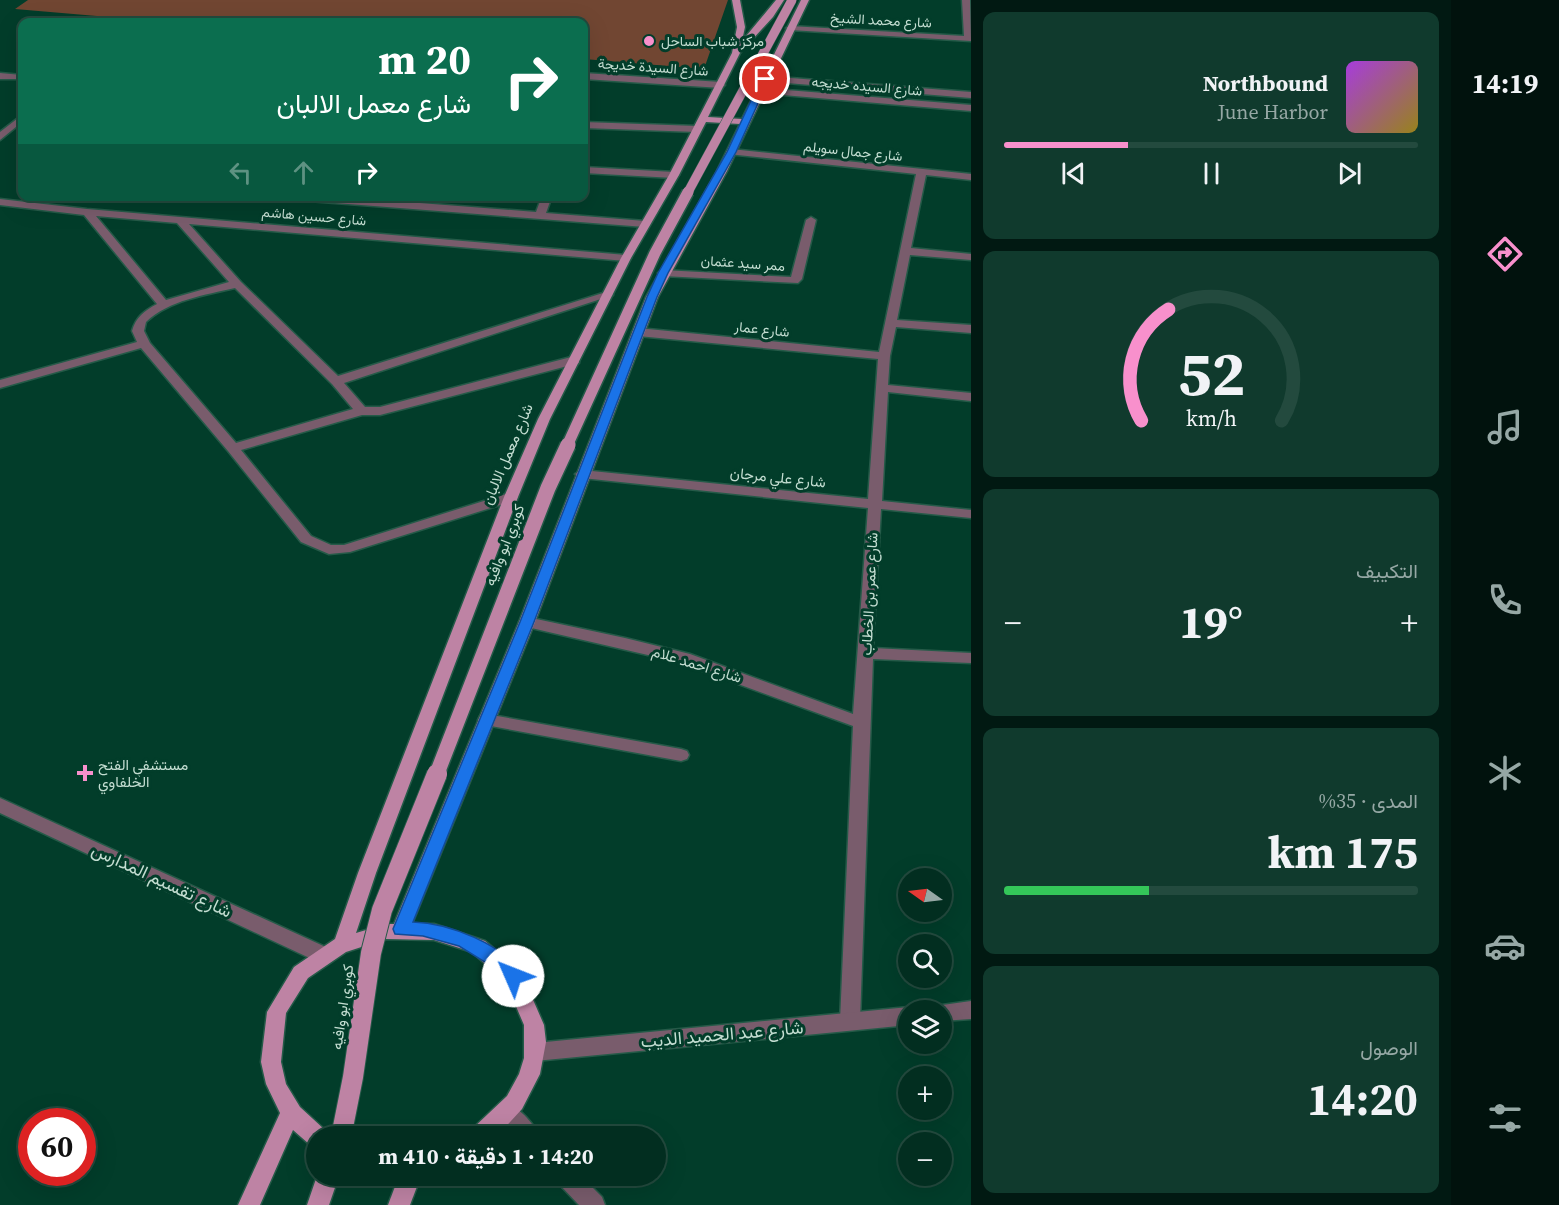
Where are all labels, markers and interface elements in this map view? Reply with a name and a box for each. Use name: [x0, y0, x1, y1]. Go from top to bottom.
street label: شارع محمد الشيخ: [830, 7, 932, 34]
text: 20 m: [378, 30, 471, 88]
place label: مركز شباب الساحل: [661, 31, 764, 51]
marker: مركز شباب الساحل: [642, 34, 656, 48]
icon: right: [492, 42, 570, 120]
street label: شارع السيدة خديجة: [597, 53, 709, 82]
pin: [739, 53, 790, 104]
icon: arrive: [748, 62, 781, 95]
text: 14:19: [1472, 65, 1538, 102]
text: Northbound: [1203, 68, 1328, 98]
street label: شارع السيده خديجه: [811, 71, 923, 102]
text: شارع معمل الالبان: [277, 85, 471, 122]
text: June Harbor: [1218, 98, 1328, 126]
street label: شارع جمال سويلم: [802, 136, 904, 167]
icon: left: [224, 156, 257, 189]
icon: ahead: [287, 156, 320, 189]
icon: right: [350, 156, 383, 189]
icon: previous: [1057, 157, 1090, 190]
icon: pause: [1195, 157, 1228, 190]
icon: next: [1333, 157, 1366, 190]
street label: شارع حسين هاشم: [261, 201, 367, 232]
icon: directions: [1484, 233, 1526, 275]
street label: ممر سيد عثمان: [700, 250, 786, 276]
street label: شارع عمار: [732, 316, 790, 343]
text: 52: [1177, 330, 1245, 416]
street label: شارع معمل الالبان: [476, 400, 539, 508]
text: km/h: [1185, 404, 1237, 433]
icon: music: [1484, 406, 1526, 448]
street label: شارع علي مرجان: [729, 462, 827, 495]
street label: كوبري ابو وافيه: [479, 501, 532, 590]
street label: شارع عمر بن الخطاب: [855, 532, 884, 656]
text: التكييف: [1356, 557, 1418, 585]
icon: phone: [1484, 579, 1526, 621]
text: 19°: [1179, 591, 1243, 653]
text: −: [1004, 600, 1022, 645]
text: +: [1400, 600, 1418, 645]
street label: شارع احمد علام: [649, 640, 745, 689]
icon: climate: [1484, 752, 1526, 794]
place label: مستشفي الفتح الخلفاوي: [98, 754, 188, 795]
marker: مستشفي الفتح الخلفاوي: [76, 764, 94, 782]
text: المدى · 35%: [1318, 787, 1418, 815]
text: 175 km: [1267, 821, 1418, 883]
street label: شارع تقسيم المدارس: [88, 837, 236, 923]
north arrow: [898, 868, 952, 922]
map controls: [898, 868, 952, 1186]
icon: car: [1484, 925, 1526, 967]
button: search: [898, 934, 952, 988]
position arrow: [481, 944, 545, 1008]
street label: كوبري ابو وافيه: [326, 963, 361, 1051]
button: layers: [898, 1000, 952, 1054]
street label: شارع عبد الحميد الديب: [640, 1014, 804, 1054]
text: الوصول: [1360, 1034, 1418, 1062]
button: +: [898, 1066, 952, 1120]
text: 14:20: [1307, 1068, 1418, 1130]
icon: filters: [1484, 1097, 1526, 1139]
speed limit sign: 60: [18, 1108, 96, 1186]
button: −: [898, 1132, 952, 1186]
text: 14:20 · 1 دقيقة · 410 m: [378, 1141, 594, 1171]

